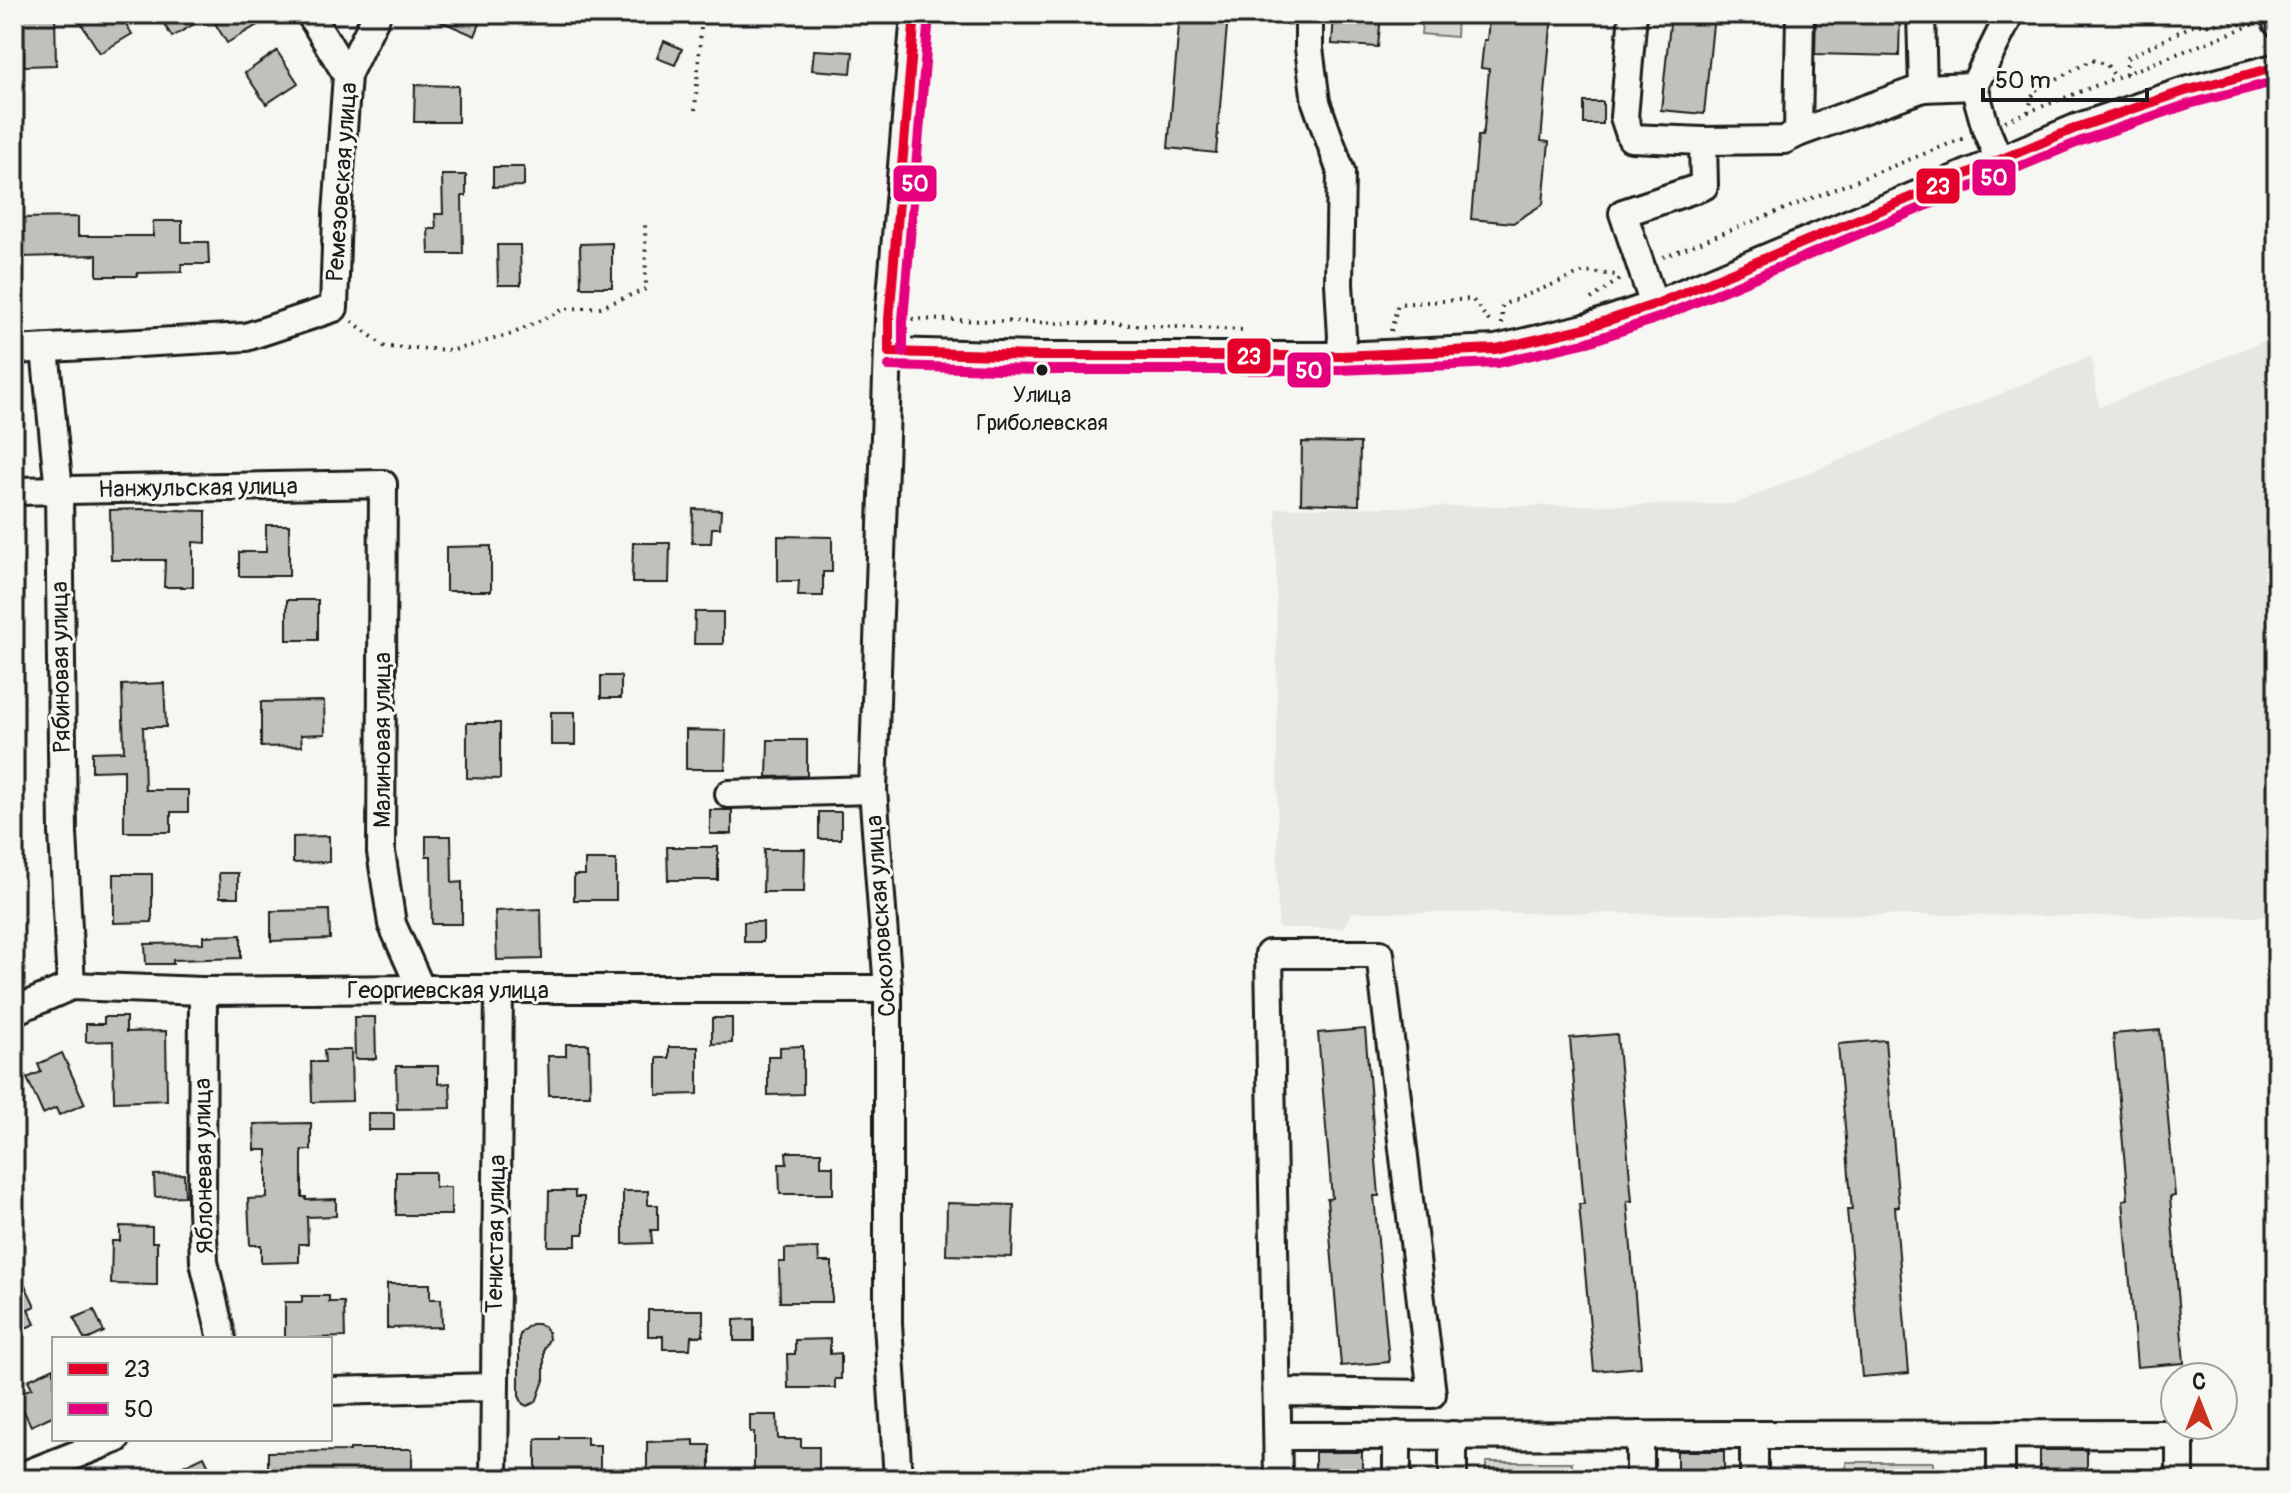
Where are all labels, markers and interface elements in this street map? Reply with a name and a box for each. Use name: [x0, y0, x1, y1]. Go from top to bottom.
scale bar: [1983, 52, 2147, 102]
text: 50 m: [1995, 66, 2051, 95]
street label: Ремезовская улица: [321, 81, 363, 283]
line badge: 50: [1971, 158, 2017, 197]
line badge: 50: [892, 164, 938, 203]
text: 50: [1981, 164, 2007, 192]
line badge: 23: [1915, 167, 1961, 205]
text: 50: [902, 170, 928, 198]
text: 23: [1926, 173, 1950, 201]
line badge: 23: [1226, 337, 1272, 375]
text: 23: [1237, 343, 1261, 371]
line badge: 50: [1286, 351, 1332, 389]
text: 50: [1296, 357, 1322, 385]
marker: Улица Гриболевская: [1034, 362, 1050, 378]
place label: Улица Гриболевская: [976, 381, 1108, 437]
street label: Нанжульская улица: [98, 472, 298, 504]
street label: Рябиновая улица: [45, 581, 77, 753]
street label: Малиновая улица: [368, 652, 397, 828]
street label: Соколовская улица: [859, 814, 903, 1018]
street label: Георгиевская улица: [347, 976, 549, 1005]
street label: Яблоневая улица: [188, 1078, 220, 1254]
street label: Тенистая улица: [480, 1154, 512, 1314]
legend: [52, 1337, 332, 1441]
text: 23: [124, 1355, 150, 1384]
north arrow: [2159, 1361, 2239, 1441]
text: С: [2192, 1368, 2206, 1396]
text: 50: [124, 1395, 153, 1424]

